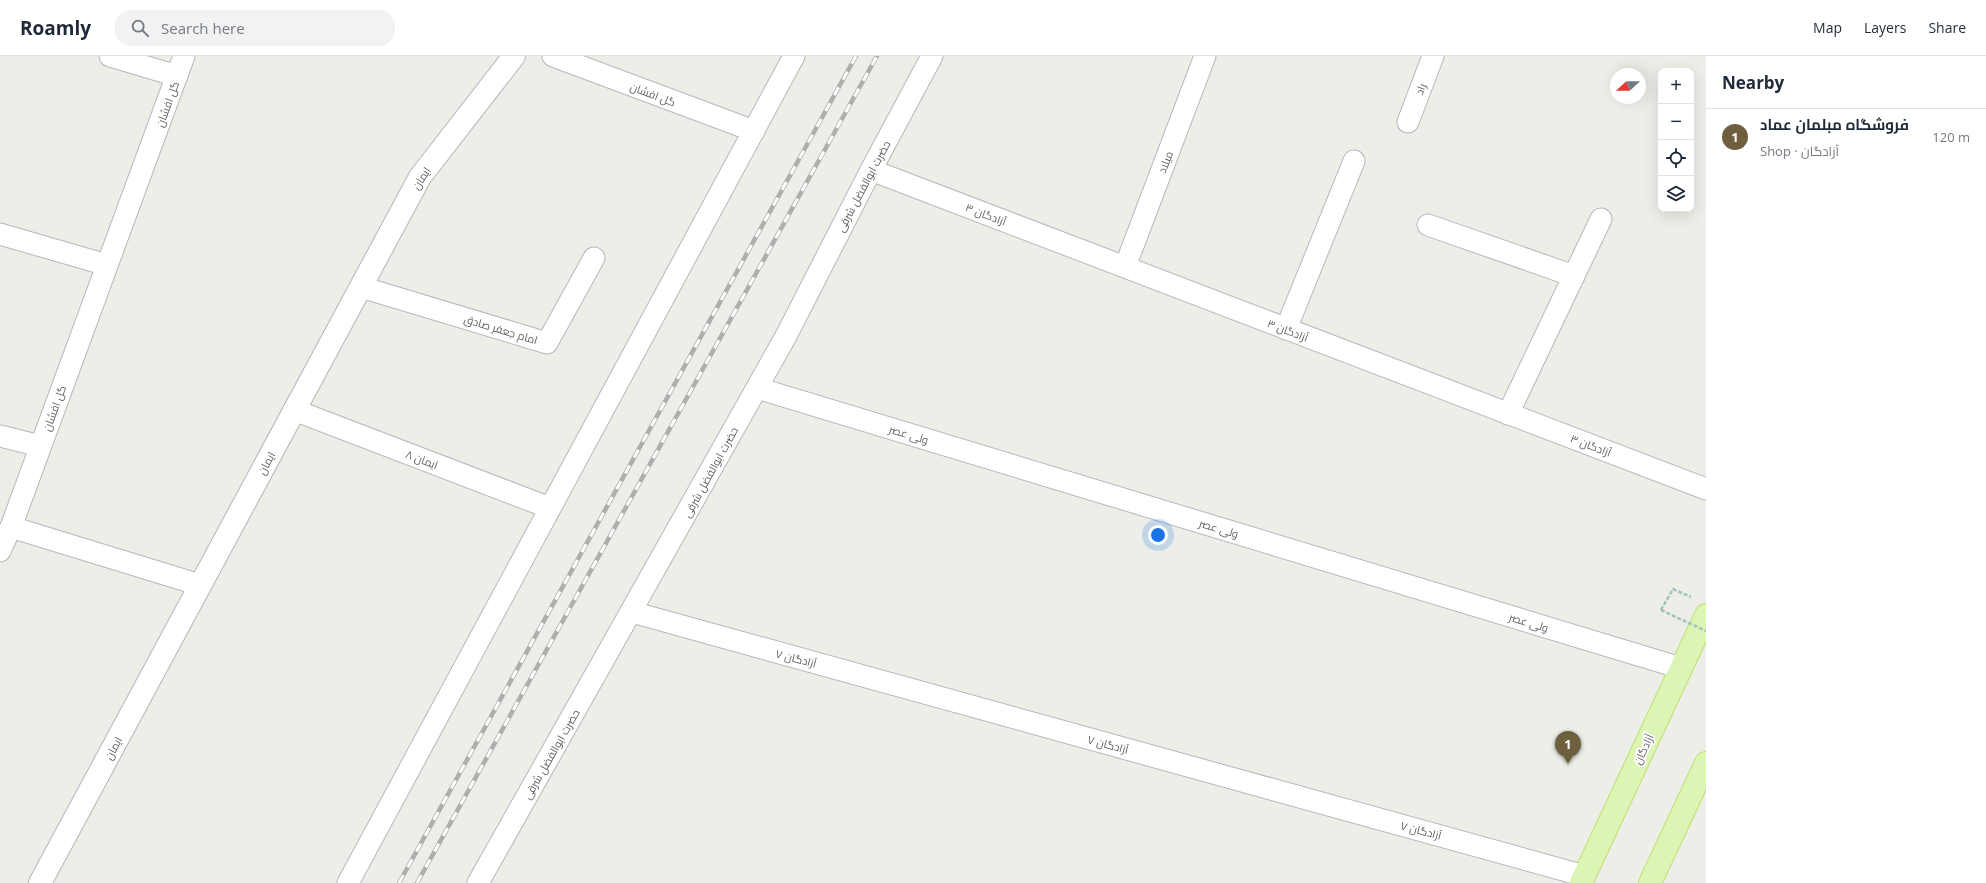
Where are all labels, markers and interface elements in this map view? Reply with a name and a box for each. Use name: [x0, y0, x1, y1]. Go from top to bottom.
search box: [115, 10, 395, 46]
text: Roamly: [20, 15, 91, 41]
icon: search: [129, 17, 151, 39]
text: Search here: [161, 18, 245, 38]
text: Map: [1813, 18, 1842, 37]
text: Layers: [1864, 18, 1906, 37]
text: Share: [1928, 18, 1966, 37]
north arrow: [1610, 68, 1646, 104]
map controls: [1658, 68, 1694, 212]
button: +: [1658, 68, 1694, 104]
text: Nearby: [1722, 71, 1784, 94]
street label: گل افشان: [628, 78, 678, 110]
street label: گل افشان: [152, 79, 182, 129]
street label: راد: [1411, 81, 1429, 97]
button: −: [1658, 104, 1694, 140]
text: فروشگاه مبلمان عماد: [1760, 114, 1909, 134]
text: 1: [1731, 128, 1739, 146]
text: 120 m: [1932, 128, 1970, 146]
street label: حضرت ابوالفضل شرقی: [833, 138, 893, 234]
button: locate: [1658, 140, 1694, 176]
text: Shop · آزادگان: [1760, 142, 1839, 160]
street label: میلاد: [1154, 149, 1176, 175]
street label: ایمان: [408, 164, 434, 192]
button: layers: [1658, 176, 1694, 212]
street label: ۳ آزادگان: [964, 199, 1009, 229]
street label: امام جعفر صادق: [462, 311, 540, 348]
street label: ۳ آزادگان: [1266, 315, 1311, 345]
street label: گل افشان: [39, 383, 69, 433]
street label: ولی عصر: [887, 421, 931, 447]
street label: حضرت ابوالفضل شرقی: [679, 424, 741, 520]
street label: ۳ آزادگان: [1569, 430, 1614, 460]
street label: ایمان ۸: [404, 446, 440, 472]
street label: ایمان: [254, 449, 278, 477]
street label: ولی عصر: [1197, 515, 1241, 541]
your location: [1148, 525, 1168, 545]
street label: ولی عصر: [1507, 609, 1551, 635]
street label: ۷ آزادگان: [774, 645, 818, 671]
street label: حضرت ابوالفضل شرقی: [519, 706, 583, 802]
street label: ۷ آزادگان: [1086, 731, 1130, 757]
pin: 1: [1555, 731, 1581, 764]
street label: آزادگان: [1629, 731, 1657, 767]
street label: ایمان: [101, 734, 125, 762]
street label: ۷ آزادگان: [1399, 817, 1443, 843]

